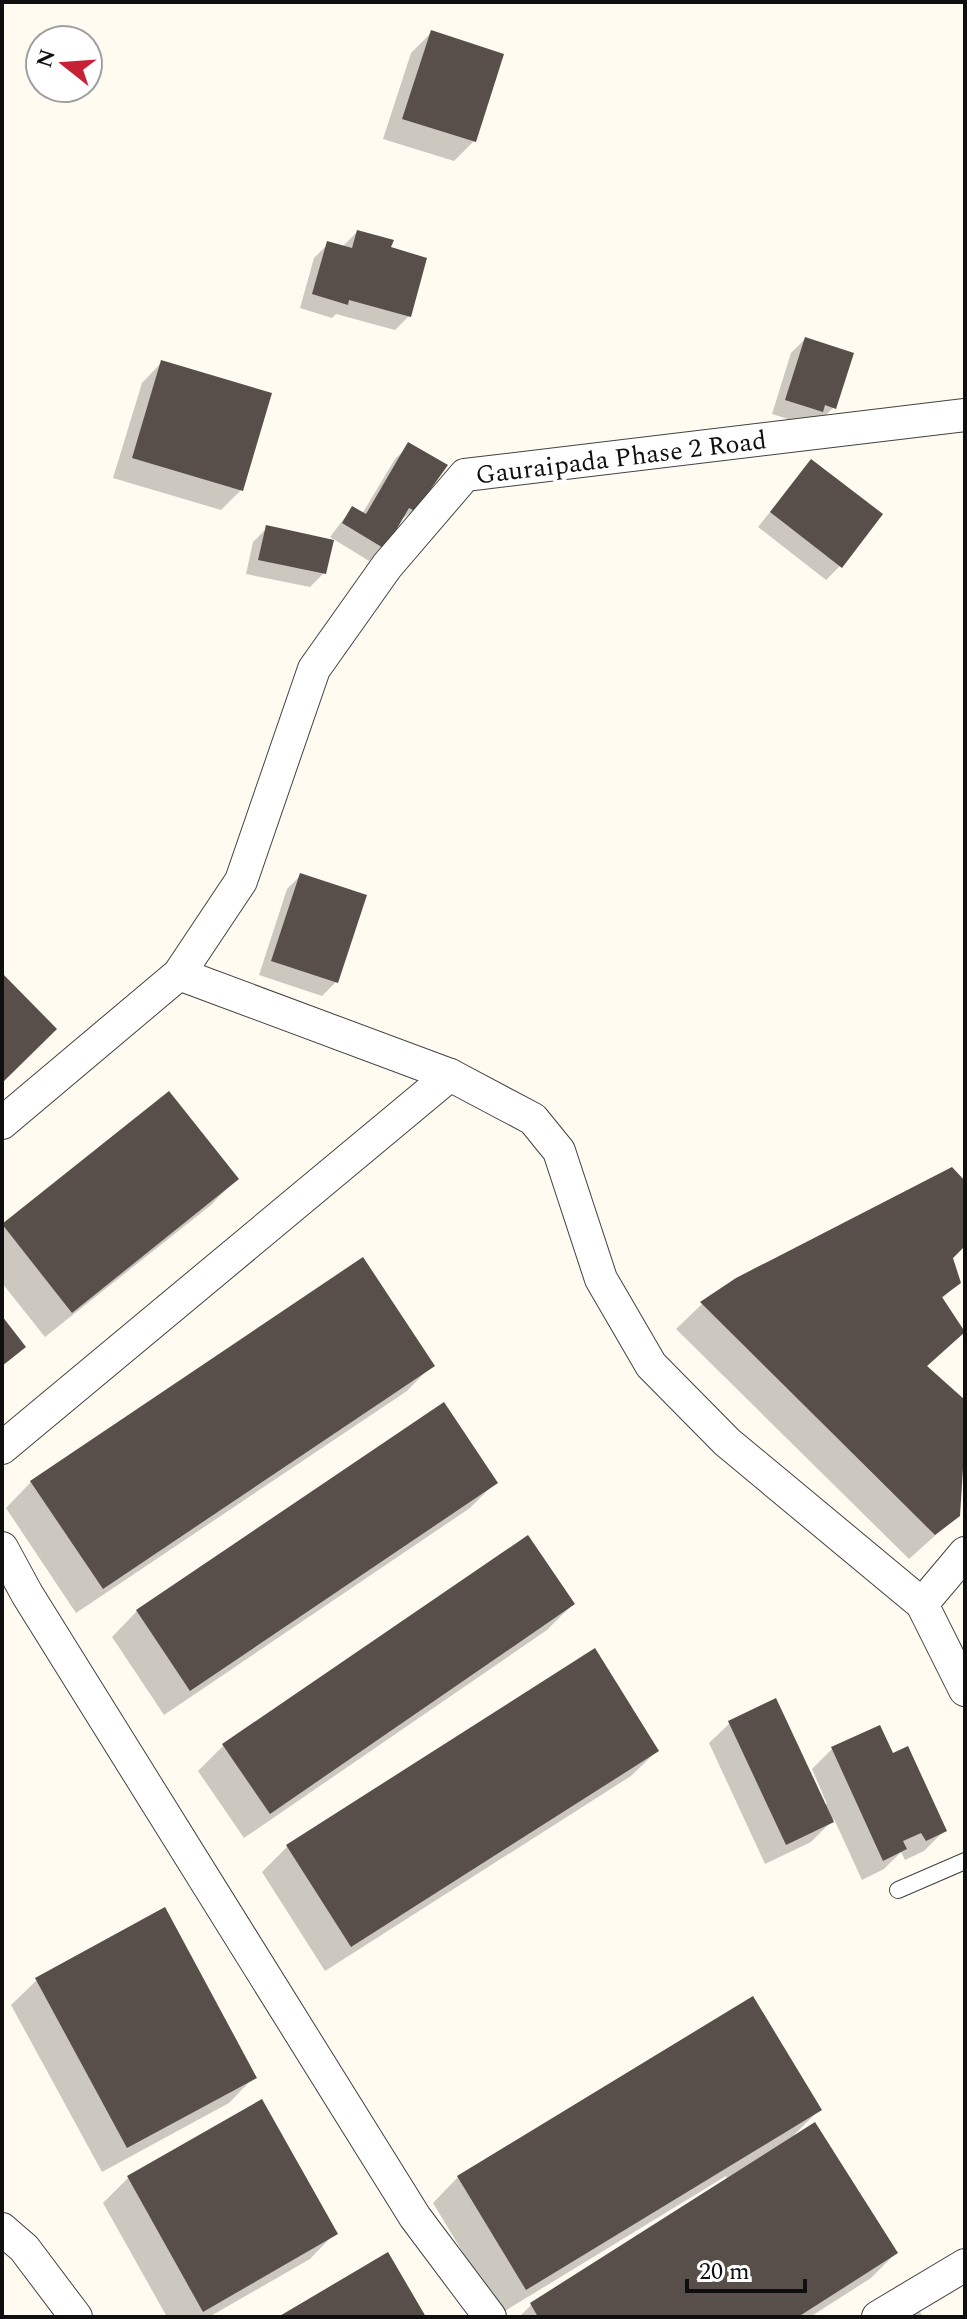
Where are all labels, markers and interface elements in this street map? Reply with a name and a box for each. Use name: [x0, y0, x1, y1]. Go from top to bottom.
north arrow: [24, 24, 104, 104]
text: N: [28, 45, 65, 72]
street label: Gauraipada Phase 2 Road: [473, 420, 769, 496]
scale bar: [687, 2243, 805, 2293]
text: 20 m: [699, 2254, 750, 2290]

